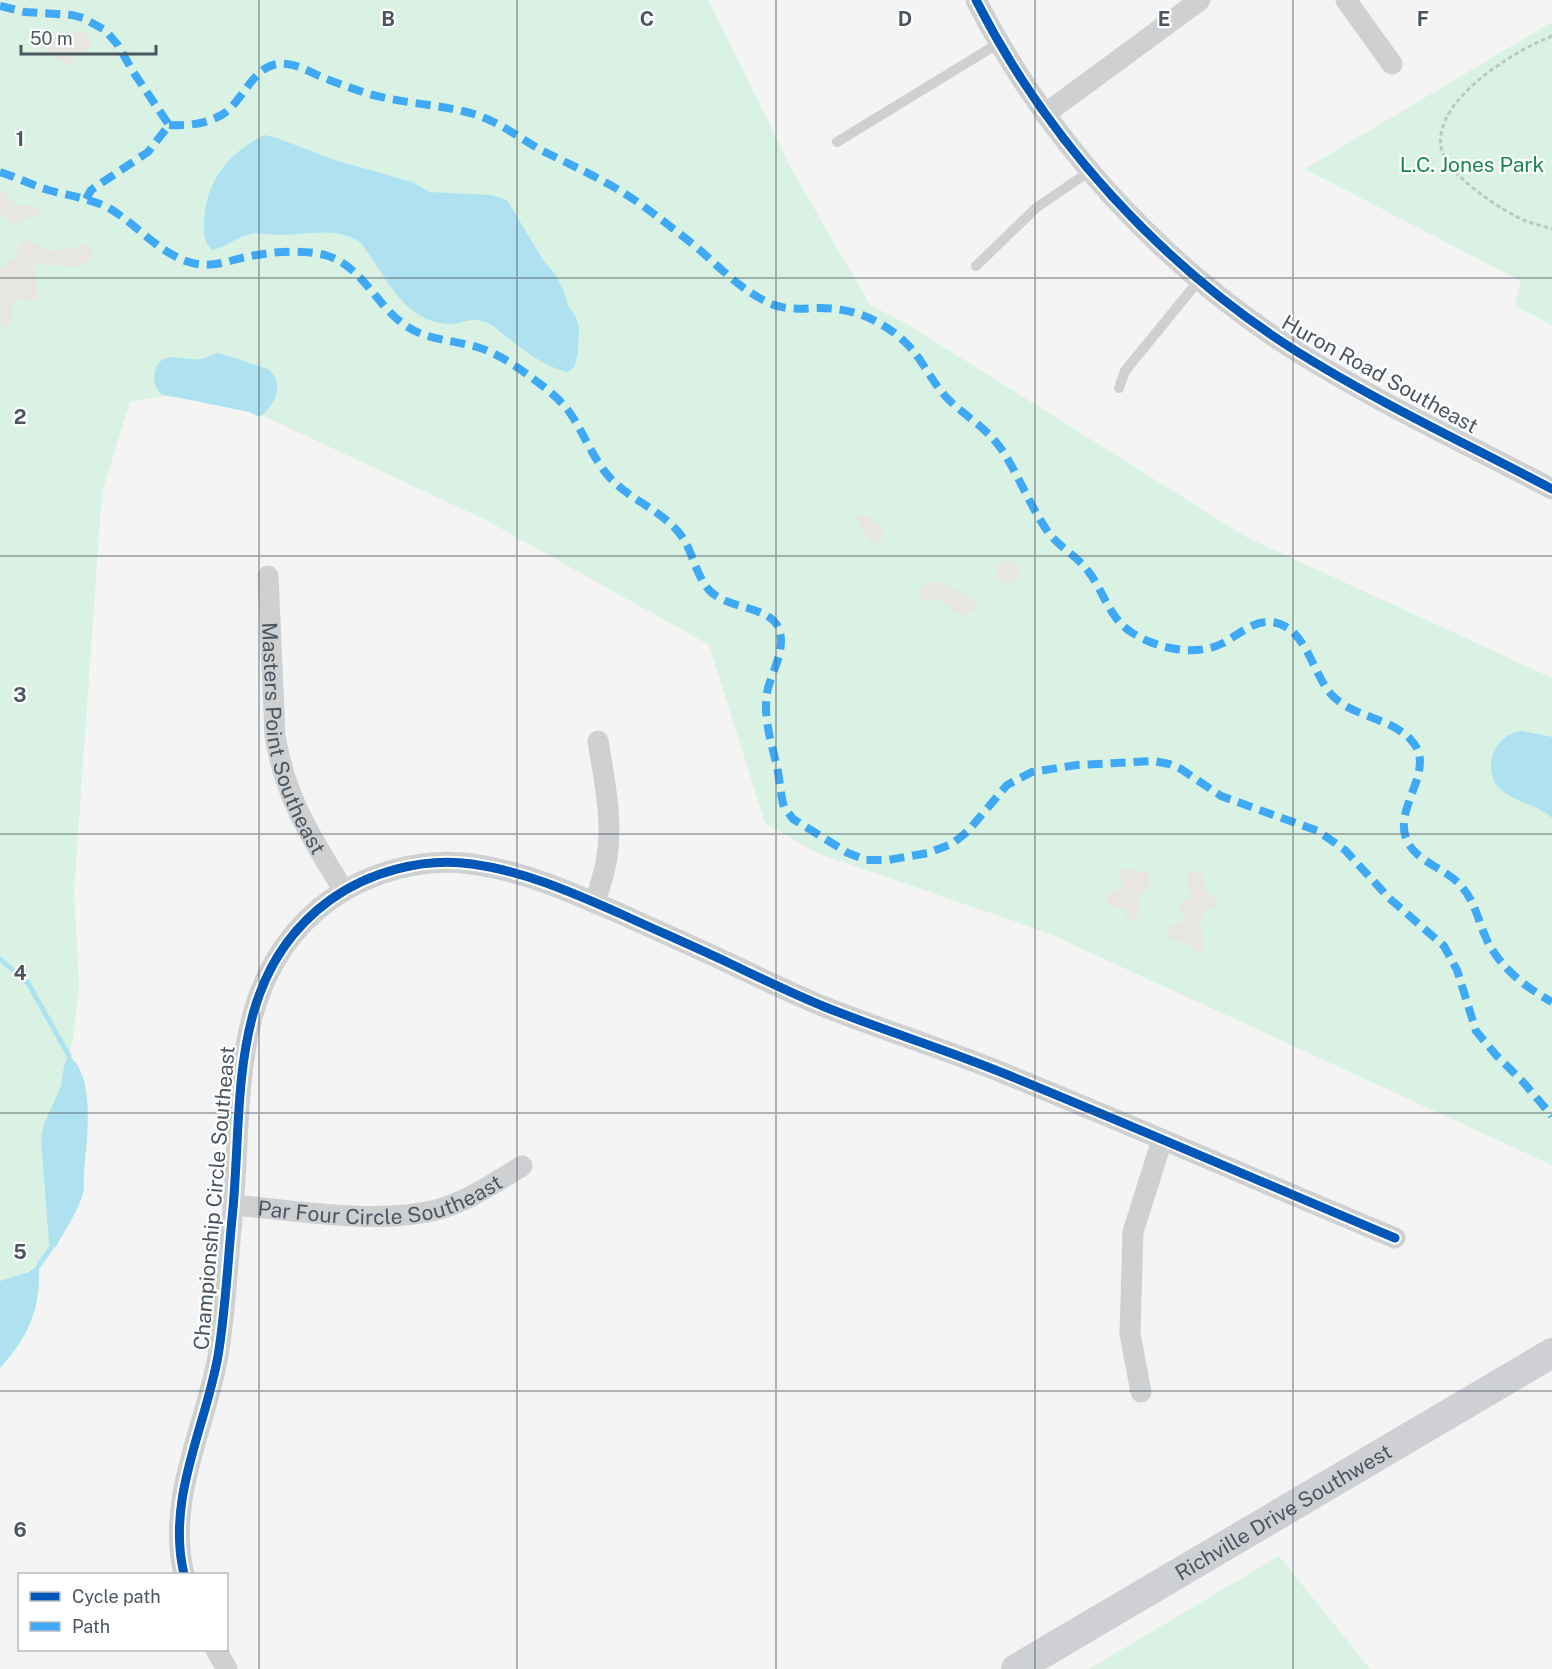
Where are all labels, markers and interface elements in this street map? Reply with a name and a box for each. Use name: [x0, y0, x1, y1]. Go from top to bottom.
text: B: [381, 7, 395, 31]
text: C: [640, 7, 654, 31]
text: D: [898, 7, 912, 31]
text: E: [1158, 7, 1170, 31]
text: F: [1417, 7, 1429, 31]
scale bar: [21, 18, 156, 56]
text: 50 m: [30, 28, 73, 49]
text: 1: [16, 127, 24, 151]
park label: L.C. Jones Park: [1400, 152, 1545, 177]
street label: Huron Road Southeast: [1277, 310, 1483, 438]
text: 2: [14, 405, 26, 429]
street label: Masters Point Southeast: [258, 622, 331, 859]
text: 3: [13, 683, 27, 707]
text: 4: [13, 961, 27, 985]
street label: Championship Circle Southeast: [188, 1045, 240, 1351]
street label: Par Four Circle Southeast: [256, 1169, 506, 1229]
text: 5: [13, 1240, 27, 1264]
street label: Richville Drive Southwest: [1170, 1438, 1396, 1585]
text: 6: [13, 1518, 27, 1542]
legend: [18, 1573, 228, 1651]
text: Cycle path: [72, 1586, 161, 1607]
text: Path: [72, 1616, 110, 1637]

